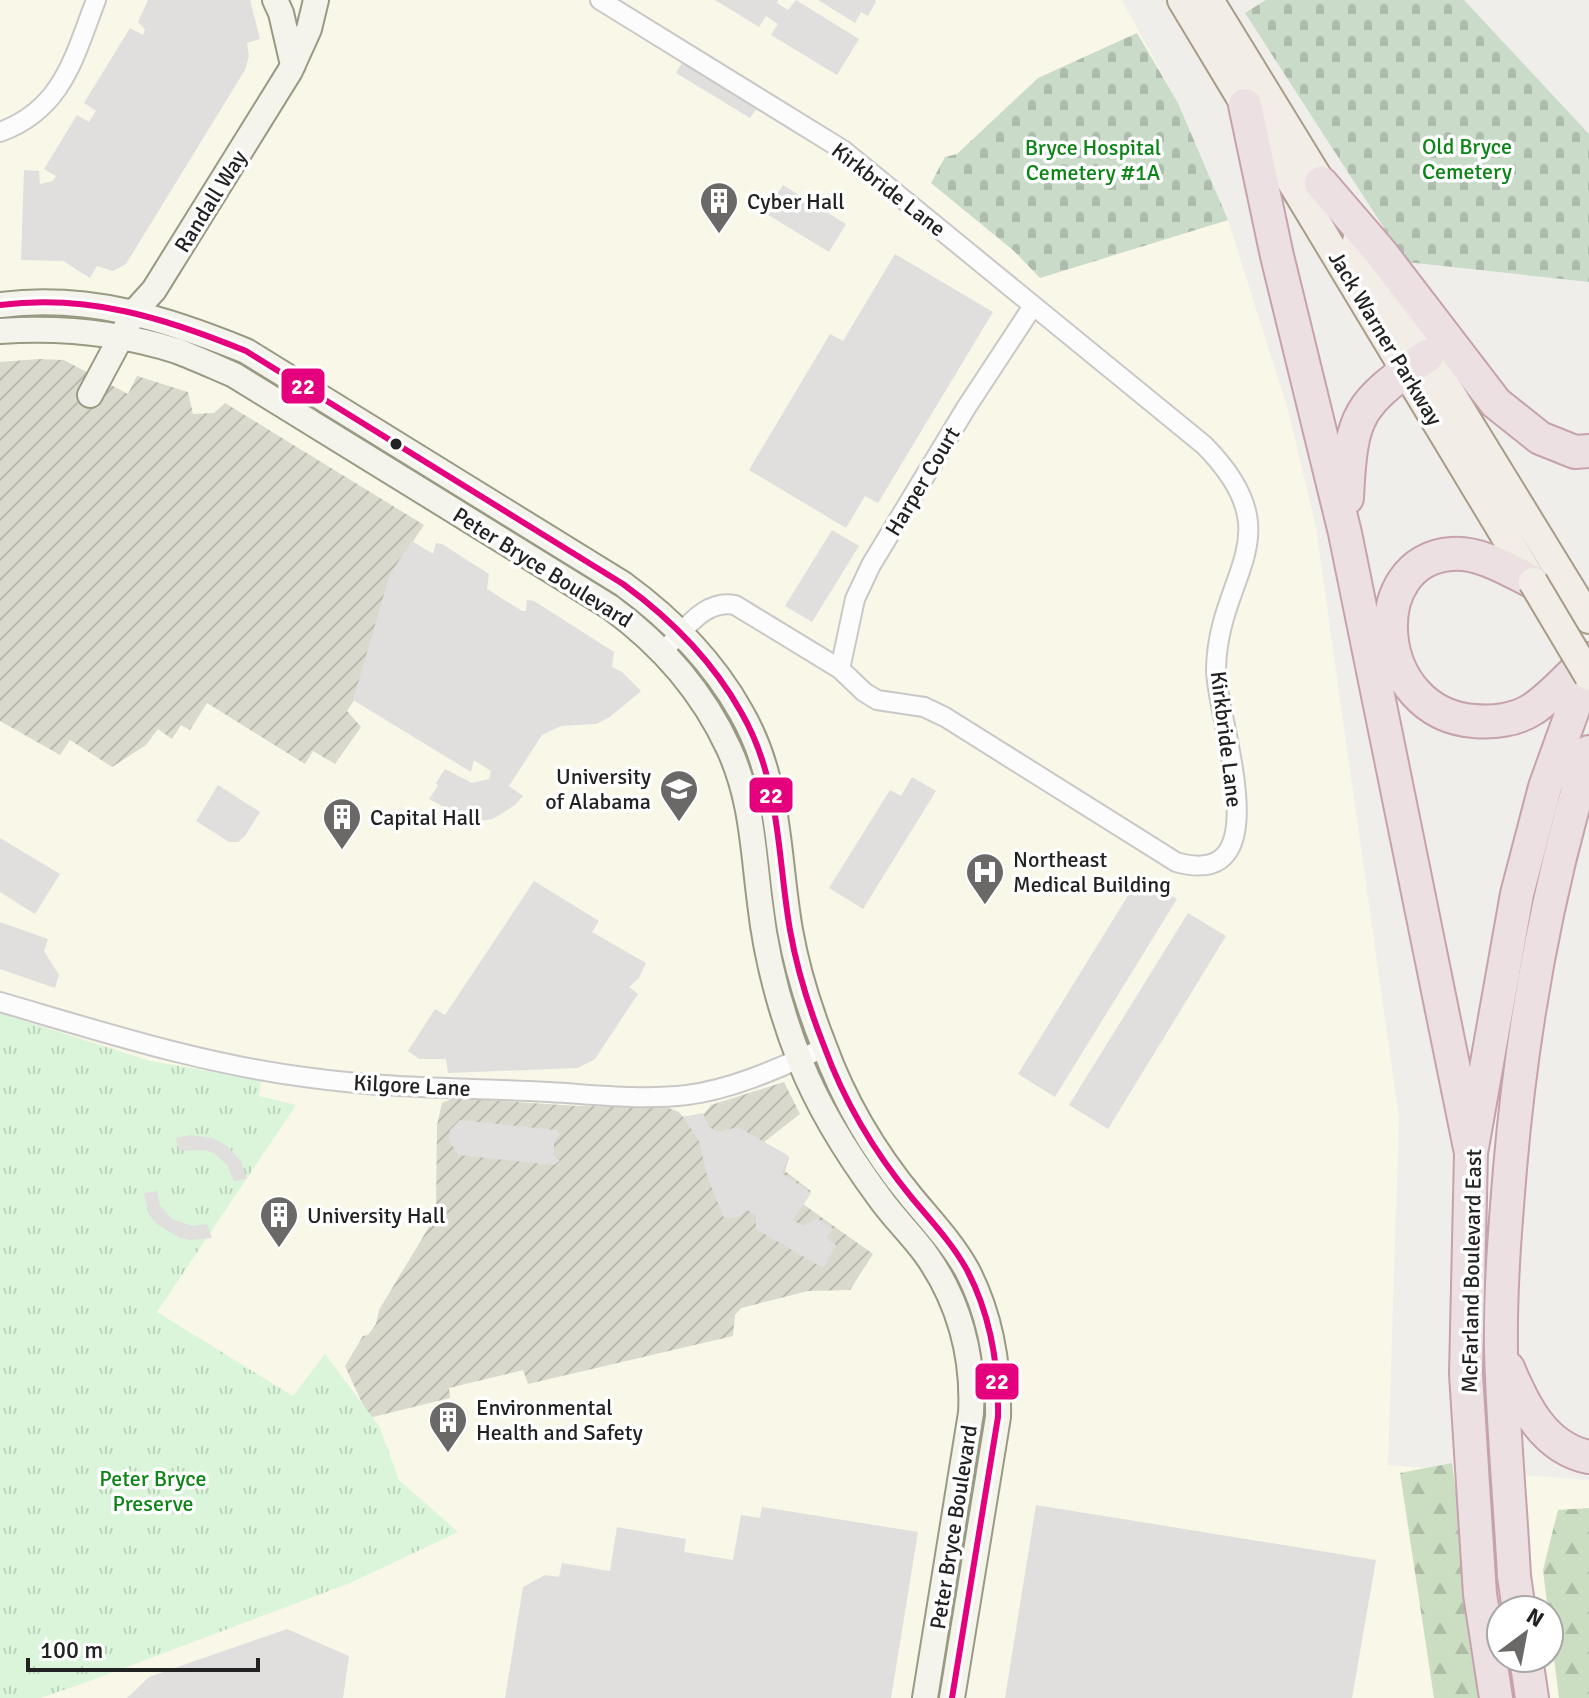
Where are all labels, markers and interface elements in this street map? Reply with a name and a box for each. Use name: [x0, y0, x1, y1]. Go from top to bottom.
park label: Old Bryce Cemetery: [1422, 133, 1513, 185]
park label: Bryce Hospital Cemetery #1A: [1025, 134, 1161, 186]
street label: Kirkbride Lane: [826, 137, 951, 242]
street label: Randall Way: [168, 144, 253, 257]
building icon: Cyber Hall: [698, 180, 740, 235]
place label: Cyber Hall: [747, 188, 845, 215]
street label: Jack Warner Parkway: [1323, 246, 1449, 431]
line badge: 22: [280, 367, 326, 405]
text: 22: [291, 373, 315, 400]
street label: Harper Court: [879, 422, 966, 541]
unlabelled marker: [388, 436, 404, 452]
street label: Peter Bryce Boulevard: [448, 501, 637, 634]
street label: Kirkbride Lane: [1205, 669, 1248, 809]
place label: University of Alabama: [545, 763, 652, 815]
school or university icon: University of Alabama: [658, 768, 700, 823]
line badge: 22: [748, 776, 794, 814]
text: 22: [759, 782, 783, 809]
building icon: Capital Hall: [321, 796, 363, 851]
place label: Capital Hall: [370, 804, 481, 831]
place label: Northeast Medical Building: [1013, 846, 1171, 898]
hospital icon: Northeast Medical Building: [964, 851, 1006, 906]
street label: Kilgore Lane: [353, 1069, 471, 1102]
street label: McFarland Boulevard East: [1456, 1148, 1487, 1393]
building icon: University Hall: [258, 1194, 300, 1249]
place label: University Hall: [307, 1202, 445, 1229]
line badge: 22: [974, 1362, 1020, 1401]
text: 22: [985, 1368, 1009, 1395]
place label: Environmental Health and Safety: [476, 1394, 644, 1446]
building icon: Environmental Health and Safety: [427, 1399, 469, 1454]
street label: Peter Bryce Boulevard: [924, 1423, 983, 1631]
park label: Peter Bryce Preserve: [99, 1465, 207, 1517]
north arrow: [1485, 1594, 1565, 1674]
text: N: [1522, 1602, 1549, 1633]
scale bar: [28, 1622, 258, 1672]
text: 100 m: [40, 1635, 103, 1665]

